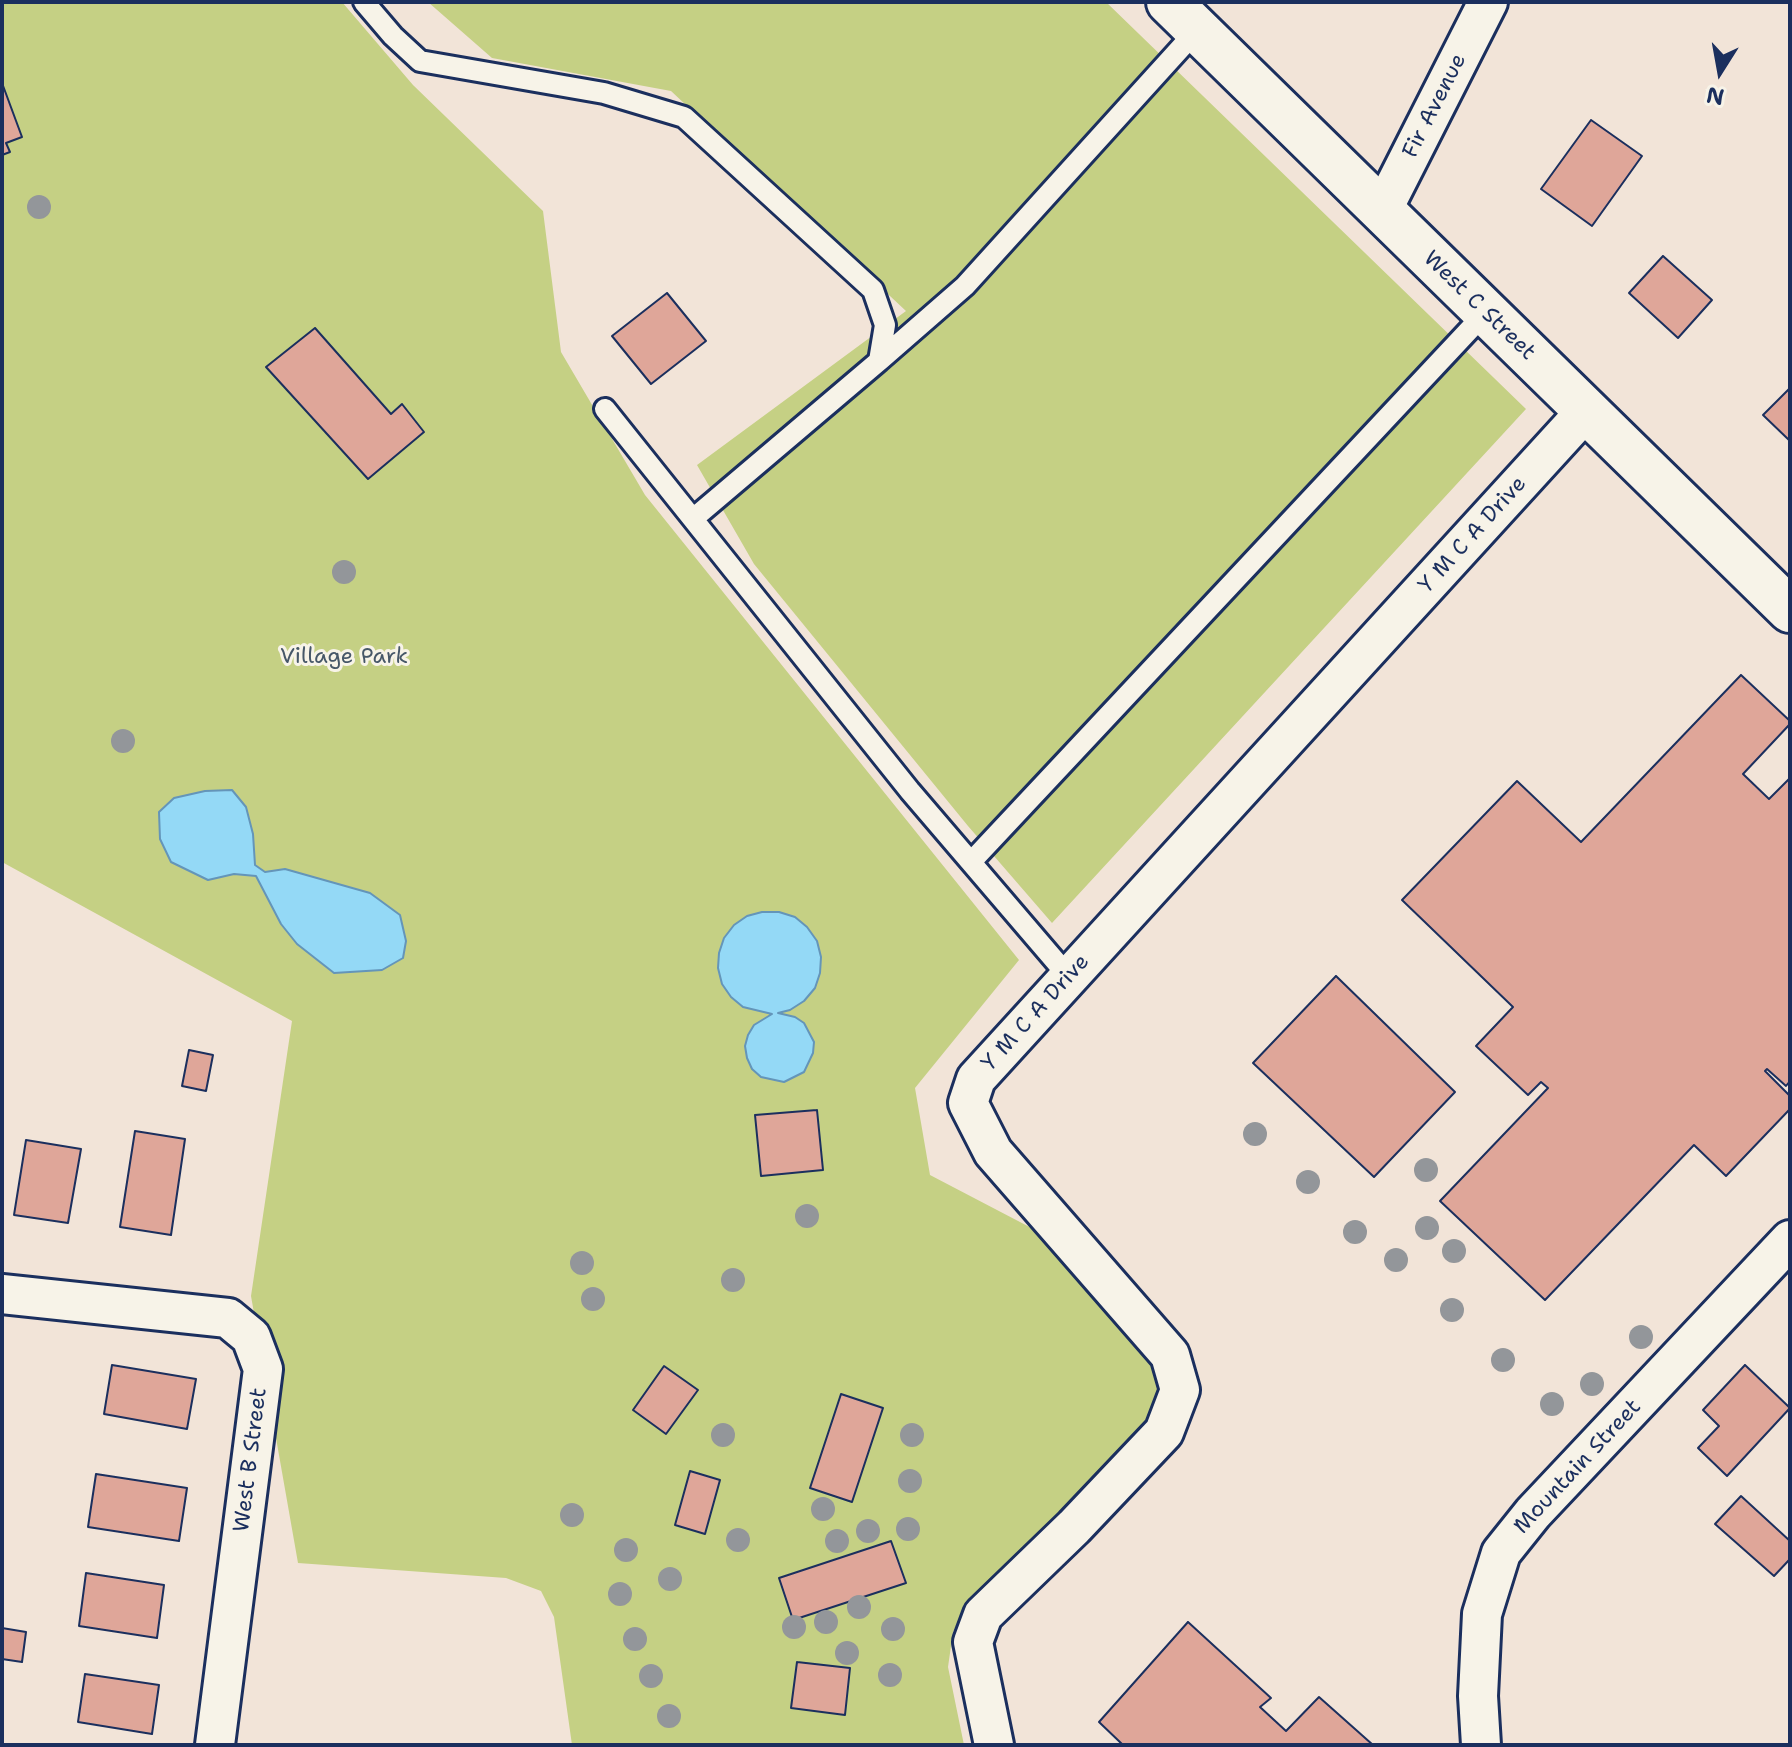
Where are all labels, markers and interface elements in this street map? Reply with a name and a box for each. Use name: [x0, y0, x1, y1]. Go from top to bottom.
north arrow: [1680, 32, 1760, 112]
street label: Fir Avenue: [1397, 49, 1473, 163]
text: N: [1704, 80, 1727, 112]
street label: West C Street: [1417, 246, 1541, 366]
street label: Y M C A Drive: [1414, 471, 1532, 599]
park label: Village Park: [280, 644, 408, 670]
street label: Y M C A Drive: [977, 949, 1095, 1077]
street label: West B Street: [229, 1386, 273, 1534]
street label: Mountain Street: [1509, 1394, 1647, 1540]

